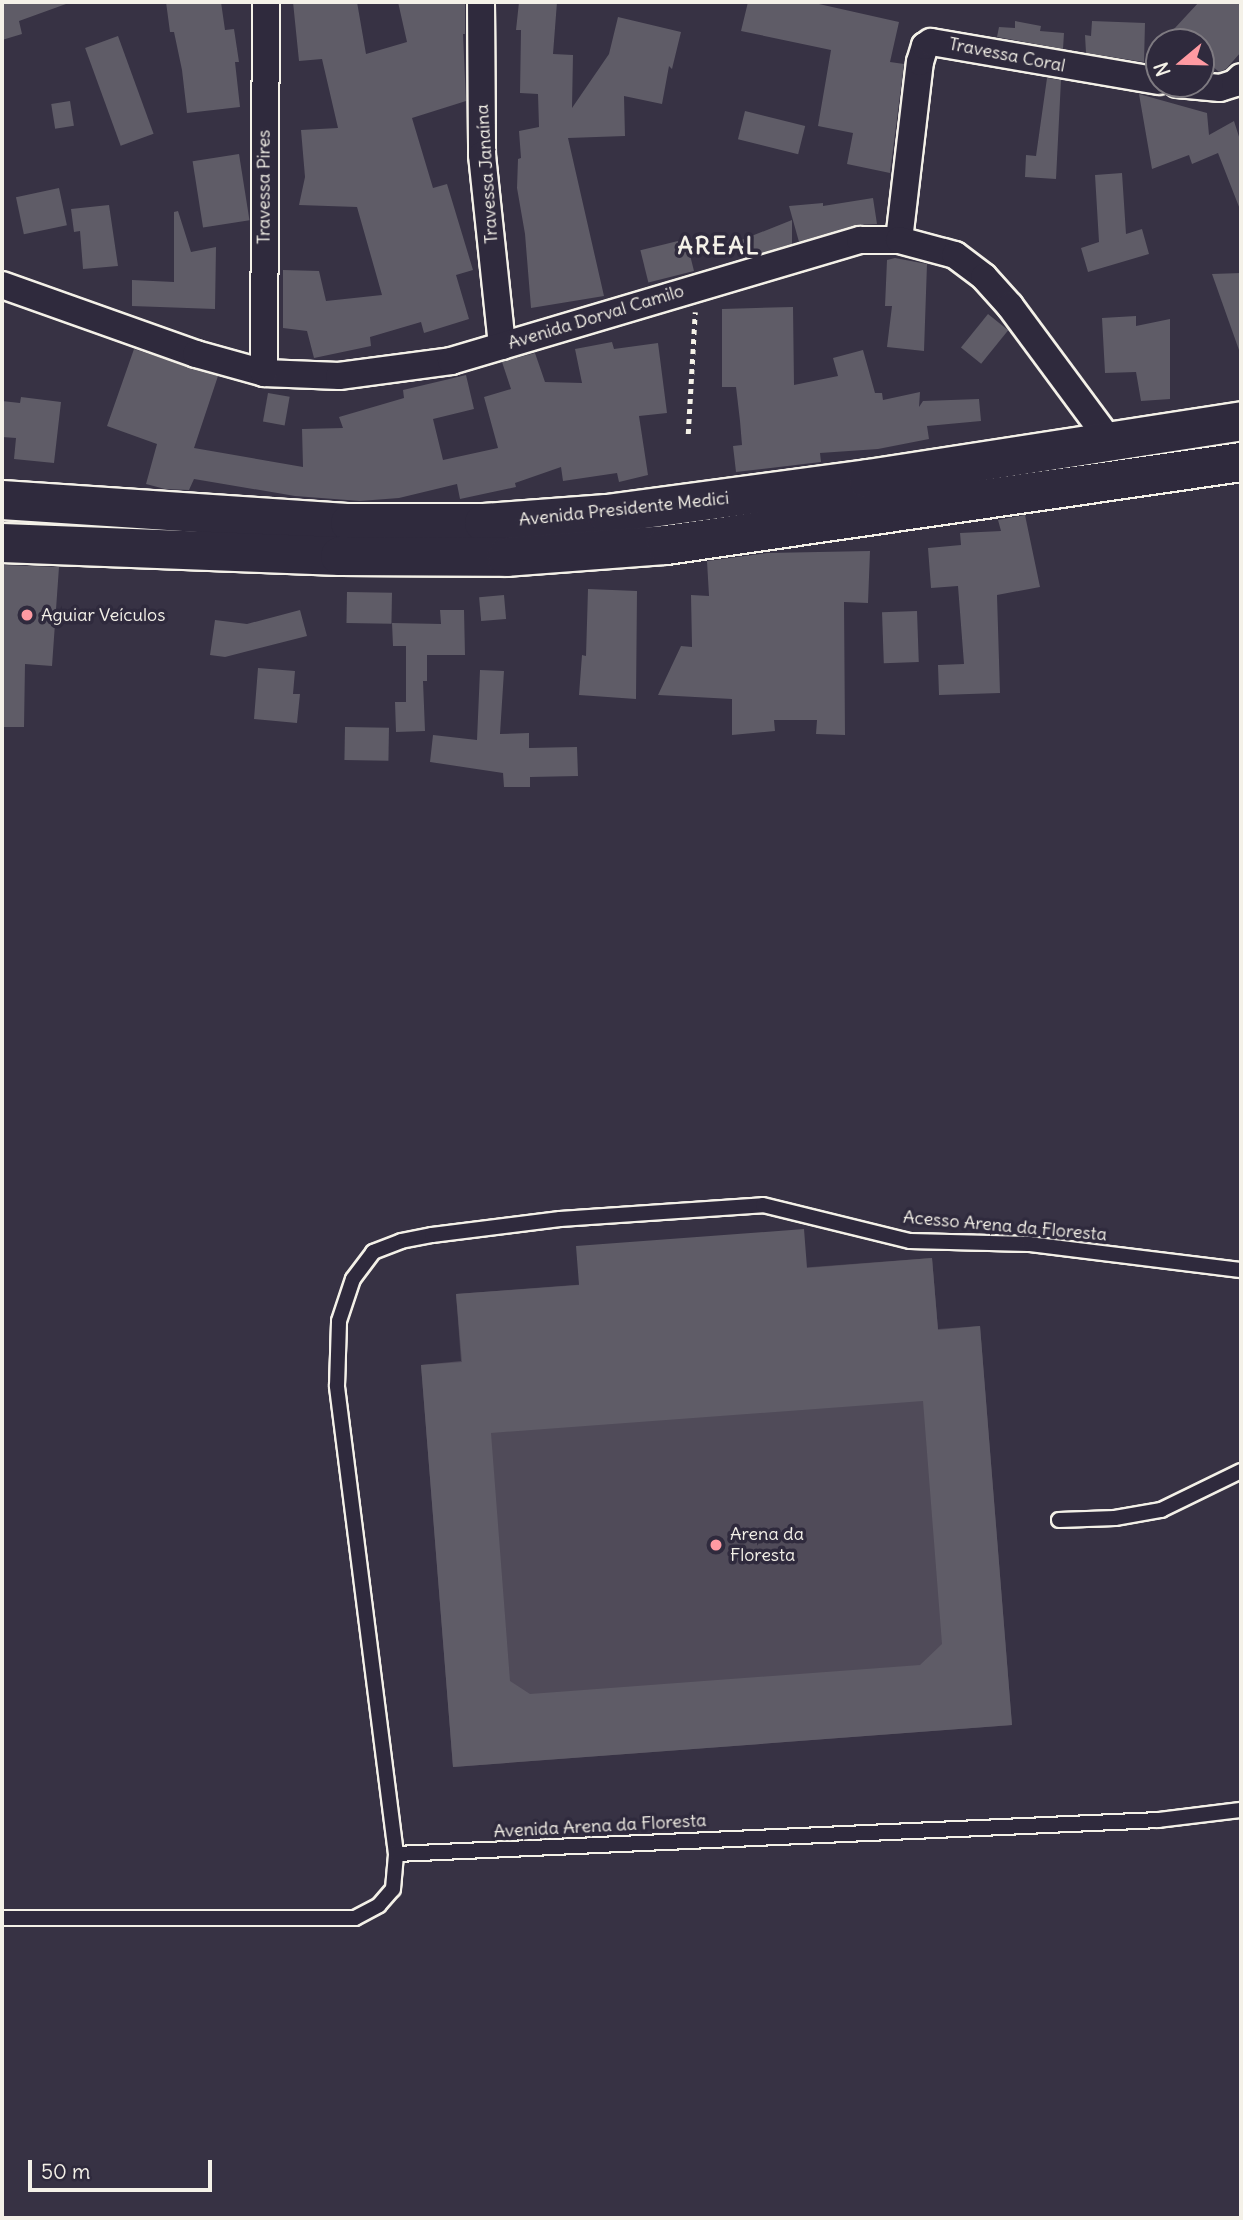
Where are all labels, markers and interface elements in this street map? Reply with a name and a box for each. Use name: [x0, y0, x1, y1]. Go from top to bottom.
north arrow: [1145, 28, 1215, 98]
street label: Travessa Coral: [947, 33, 1067, 77]
text: N: [1149, 59, 1176, 79]
street label: Travessa Janaína: [471, 104, 503, 244]
street label: Travessa Pires: [253, 130, 275, 244]
district label: AREAL: [678, 232, 760, 260]
street label: Avenida Dorval Camilo: [505, 280, 687, 354]
street label: Avenida Presidente Medici: [518, 487, 730, 531]
place label: Aguiar Veículos: [41, 604, 165, 626]
marker: Aguiar Veículos: [19, 607, 35, 623]
street label: Acesso Arena da Floresta: [902, 1206, 1108, 1246]
place label: Arena da Floresta: [730, 1524, 804, 1566]
marker: Arena da Floresta: [708, 1537, 724, 1553]
street label: Avenida Arena da Floresta: [493, 1810, 707, 1842]
scale bar: [32, 2146, 215, 2190]
text: 50 m: [41, 2158, 90, 2185]

